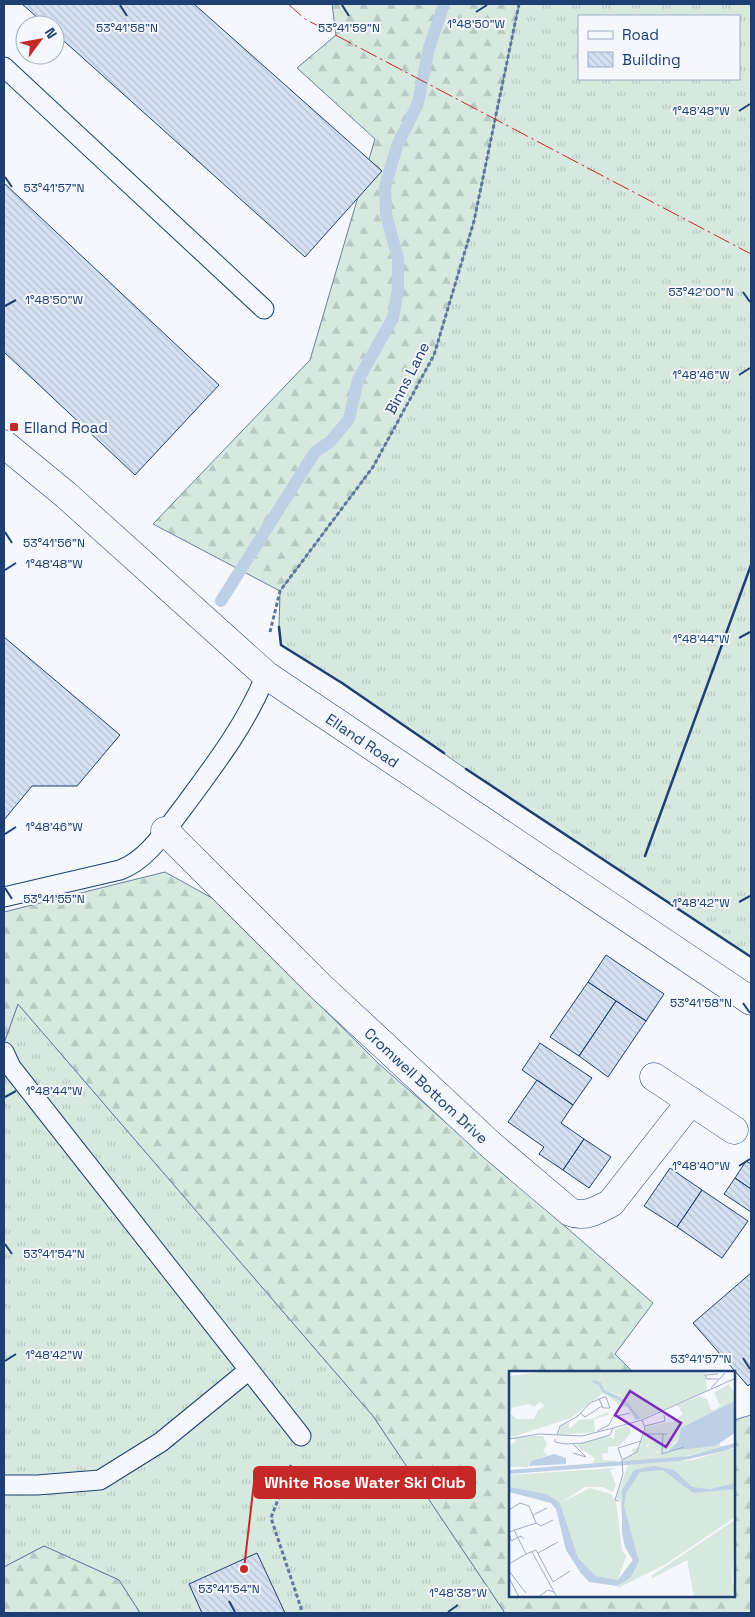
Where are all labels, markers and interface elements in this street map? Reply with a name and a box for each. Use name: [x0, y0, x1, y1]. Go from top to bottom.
north arrow: [15, 15, 65, 65]
legend: [578, 15, 740, 80]
text: 1°48'50"W: [447, 16, 506, 32]
text: 53°41'58"N: [96, 20, 158, 36]
text: 53°41'59"N: [318, 20, 380, 36]
text: N: [41, 24, 61, 42]
text: Road: [622, 25, 659, 44]
text: Building: [622, 50, 681, 69]
text: 1°48'48"W: [672, 103, 730, 119]
text: 53°41'57"N: [23, 180, 85, 196]
text: 53°42'00"N: [668, 284, 734, 300]
text: 1°48'50"W: [25, 292, 84, 308]
street label: Binns Lane: [381, 339, 433, 417]
text: 1°48'46"W: [672, 367, 730, 383]
place label: Elland Road: [24, 418, 108, 437]
marker: Elland Road: [8, 421, 20, 433]
text: 53°41'56"N: [23, 535, 85, 551]
text: 1°48'48"W: [25, 556, 83, 572]
text: 1°48'44"W: [672, 631, 730, 647]
street label: Elland Road: [323, 709, 403, 771]
text: 1°48'46"W: [25, 819, 83, 835]
text: 53°41'55"N: [23, 891, 85, 907]
text: 1°48'42"W: [672, 895, 730, 911]
text: 53°41'58"N: [670, 995, 732, 1011]
street label: Cromwell Bottom Drive: [361, 1023, 493, 1148]
text: 1°48'44"W: [25, 1083, 83, 1099]
text: 1°48'40"W: [672, 1158, 730, 1174]
text: 53°41'54"N: [23, 1246, 85, 1262]
text: 1°48'42"W: [25, 1347, 83, 1363]
text: 53°41'57"N: [670, 1351, 732, 1367]
inset map: [509, 1371, 735, 1597]
callout: White Rose Water Ski Club: [254, 1467, 475, 1498]
text: White Rose Water Ski Club: [264, 1472, 466, 1493]
text: 53°41'54"N: [198, 1581, 260, 1597]
text: 1°48'38"W: [429, 1585, 487, 1601]

